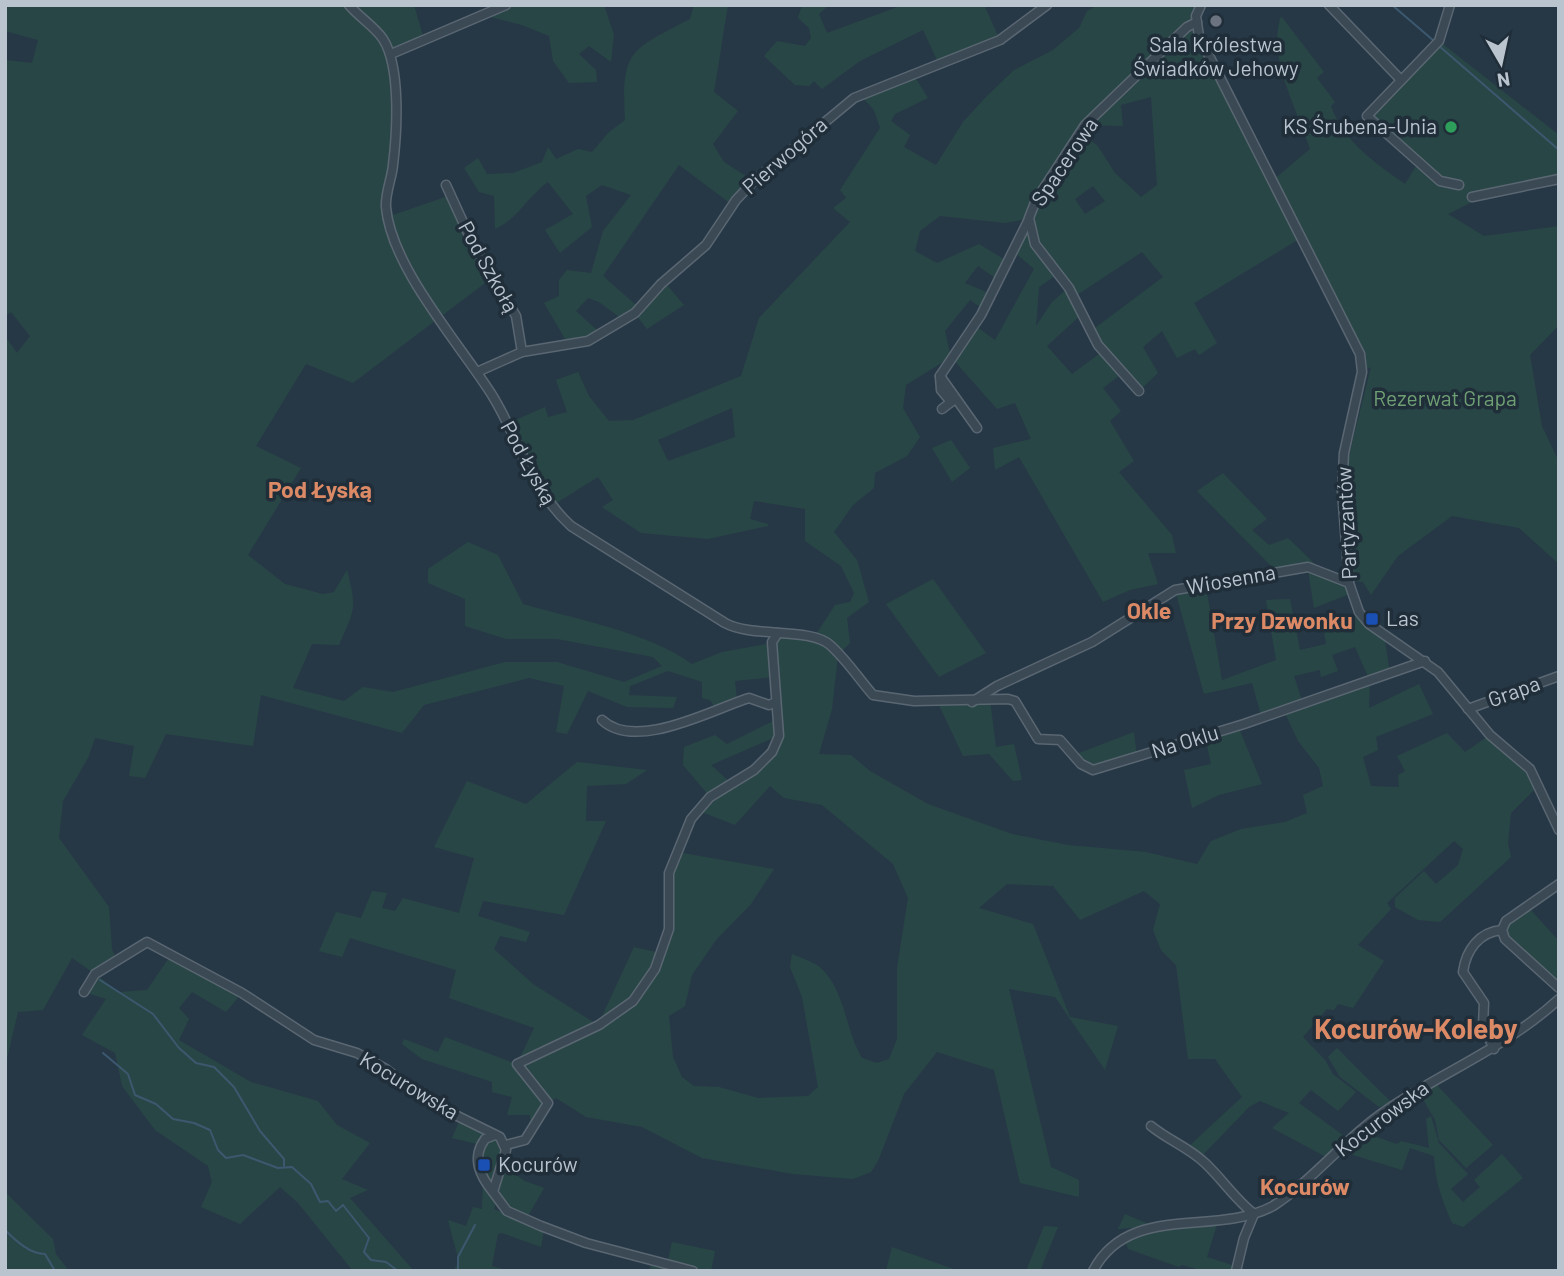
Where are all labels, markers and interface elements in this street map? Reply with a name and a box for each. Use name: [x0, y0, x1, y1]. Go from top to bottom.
marker: Sala Królestwa Świadków Jehowy: [1208, 13, 1224, 29]
north arrow: [1466, 28, 1536, 98]
place label: Sala Królestwa Świadków Jehowy: [1133, 31, 1299, 80]
text: N: [1496, 68, 1512, 93]
street label: Pierwogóra: [736, 111, 832, 199]
street label: Spacerowa: [1025, 112, 1102, 210]
place label: KS Śrubena-Unia: [1283, 113, 1437, 138]
marker: KS Śrubena-Unia: [1443, 119, 1459, 135]
street label: Pod Szkołą: [454, 216, 525, 316]
park label: Rezerwat Grapa: [1373, 385, 1517, 410]
street label: Pod Łyską: [496, 416, 562, 508]
street label: Partyzantów: [1330, 466, 1361, 580]
district label: Pod Łyską: [268, 475, 372, 503]
street label: Wiosenna: [1184, 558, 1277, 599]
district label: Okle: [1127, 596, 1171, 624]
place label: Las: [1386, 605, 1419, 630]
district label: Przy Dzwonku: [1211, 606, 1353, 634]
marker: Las: [1364, 611, 1380, 627]
street label: Grapa: [1484, 670, 1543, 711]
street label: Na Oklu: [1148, 719, 1221, 763]
district label: Kocurów-Koleby: [1314, 1011, 1518, 1045]
street label: Kocurowska: [356, 1046, 464, 1124]
street label: Kocurowska: [1330, 1075, 1433, 1161]
place label: Kocurów: [498, 1151, 578, 1176]
marker: Kocurów: [476, 1157, 492, 1173]
district label: Kocurów: [1260, 1172, 1350, 1200]

